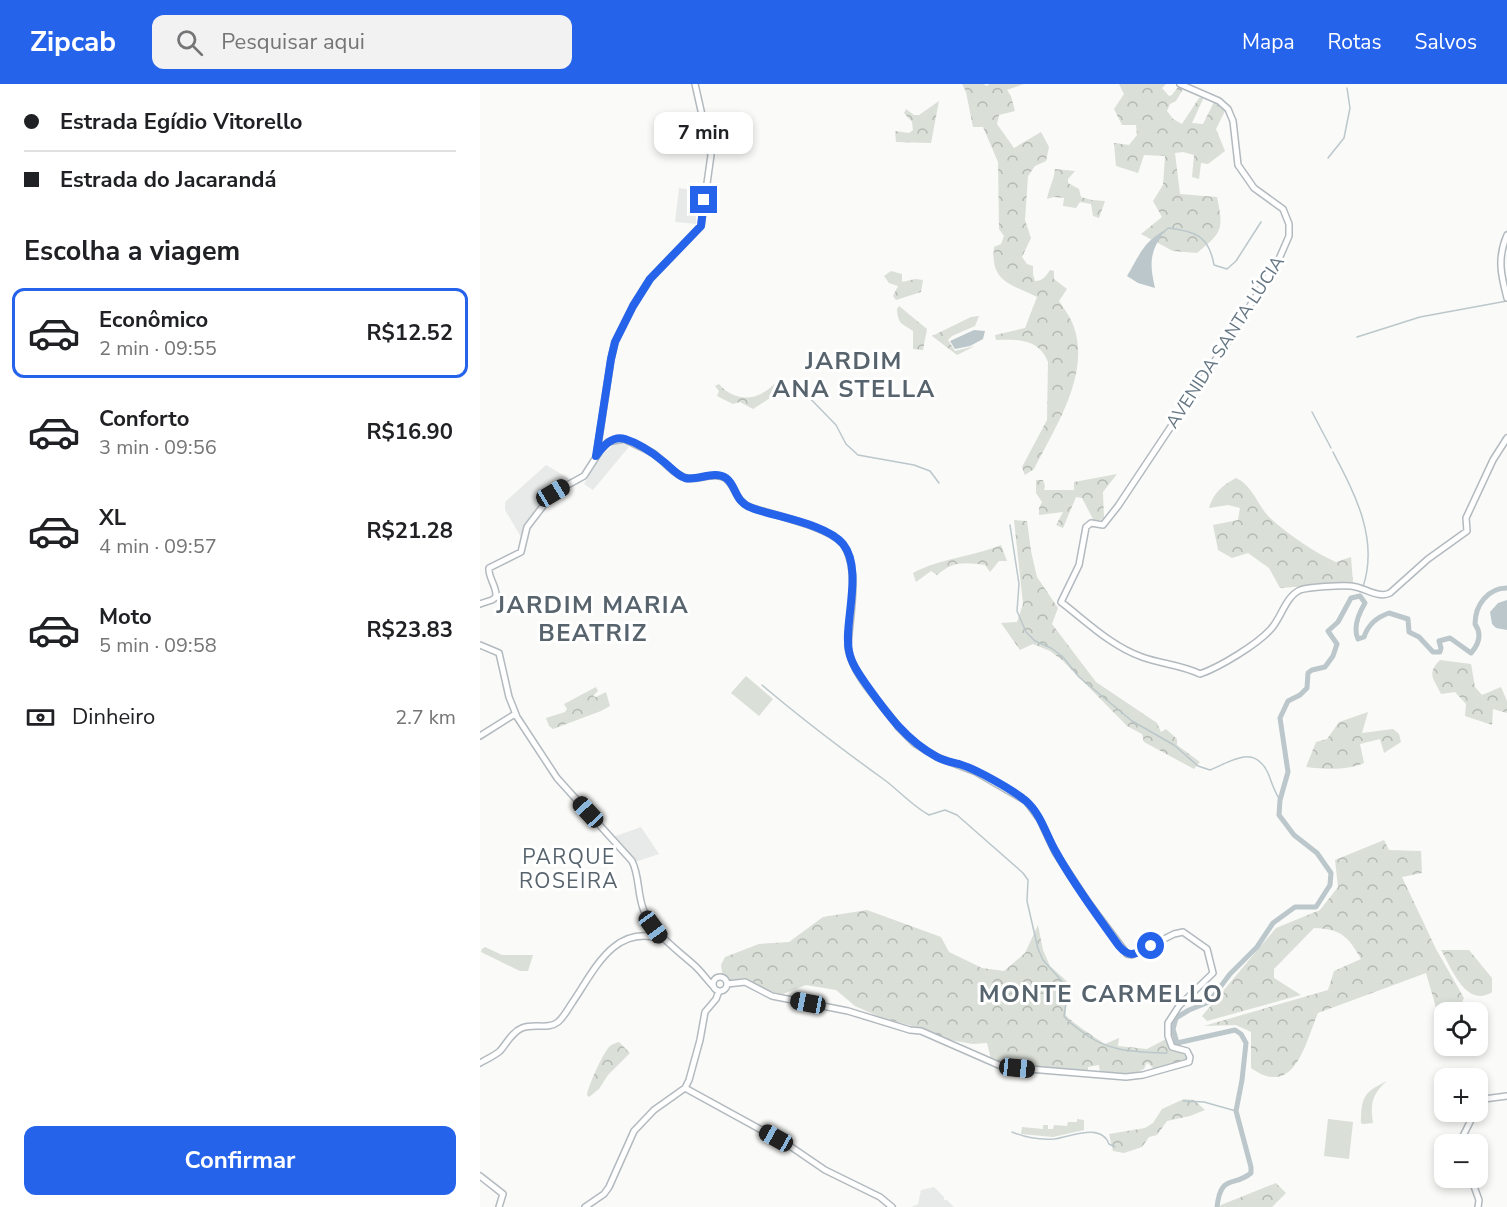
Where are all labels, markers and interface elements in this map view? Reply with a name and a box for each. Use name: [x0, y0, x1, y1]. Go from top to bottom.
search box: [152, 15, 572, 69]
text: Zipcab: [30, 23, 116, 61]
icon: search: [173, 26, 206, 59]
text: Pesquisar aqui: [221, 27, 365, 57]
text: Mapa: [1242, 28, 1295, 56]
text: Rotas: [1328, 28, 1382, 56]
text: Salvos: [1415, 28, 1477, 56]
text: Estrada Egídio Vitorello: [60, 107, 303, 137]
callout: 7 min: [654, 113, 754, 155]
text: 7 min: [678, 119, 729, 146]
text: Estrada do Jacarandá: [60, 165, 276, 195]
route end: [690, 186, 717, 213]
text: Escolha a viagem: [24, 233, 240, 270]
street label: AVENIDA SANTA LÚCIA: [1160, 251, 1290, 433]
text: Econômico: [99, 305, 208, 335]
icon: car: [27, 306, 81, 360]
text: R$12.52: [366, 318, 453, 348]
text: 2 min · 09:55: [99, 335, 217, 362]
district label: JARDIM ANA STELLA: [772, 345, 936, 405]
text: Conforto: [99, 404, 189, 434]
icon: car: [27, 405, 81, 459]
text: R$16.90: [366, 417, 453, 447]
text: 3 min · 09:56: [99, 434, 217, 461]
car: [533, 476, 573, 510]
text: XL: [99, 503, 126, 533]
icon: car: [27, 504, 81, 558]
text: R$21.28: [366, 516, 453, 546]
text: 4 min · 09:57: [99, 533, 217, 560]
district label: JARDIM MARIA BEATRIZ: [496, 589, 689, 649]
text: Moto: [99, 602, 152, 632]
icon: car: [27, 603, 81, 657]
text: R$23.83: [366, 615, 453, 645]
text: 5 min · 09:58: [99, 632, 217, 659]
icon: cash: [24, 701, 57, 734]
text: Dinheiro: [72, 702, 155, 732]
text: 2.7 km: [395, 704, 456, 731]
car: [569, 793, 607, 831]
district label: PARQUE ROSEIRA: [519, 843, 619, 895]
car: [635, 907, 671, 947]
route start: [1137, 932, 1164, 959]
district label: MONTE CARMELLO: [979, 978, 1223, 1010]
car: [789, 991, 827, 1015]
map controls: [1434, 1002, 1488, 1188]
button: locate: [1434, 1002, 1488, 1056]
car: [998, 1057, 1036, 1079]
button: +: [1434, 1068, 1488, 1122]
car: [756, 1121, 796, 1155]
button: Confirmar: [24, 1126, 456, 1195]
button: −: [1434, 1134, 1488, 1188]

